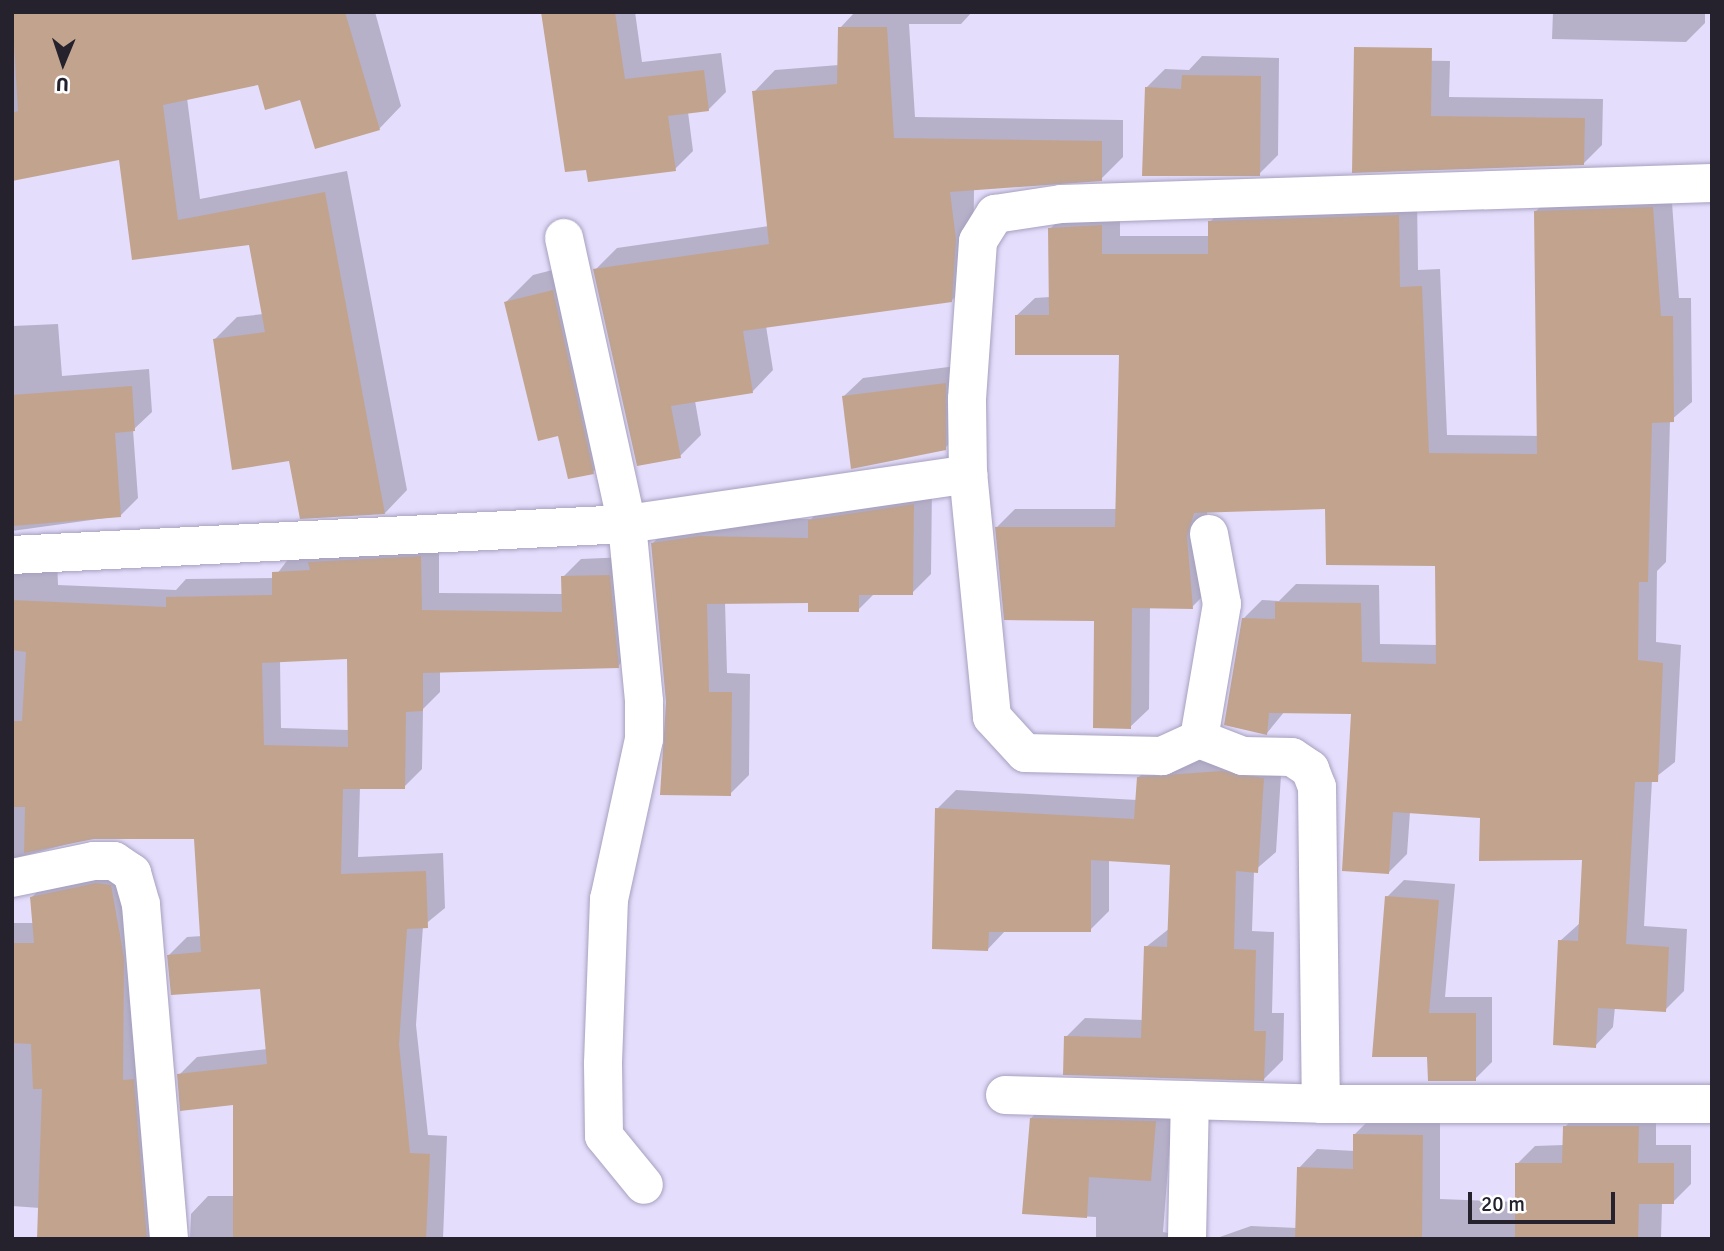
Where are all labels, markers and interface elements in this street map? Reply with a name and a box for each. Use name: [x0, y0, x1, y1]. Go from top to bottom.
north arrow: [28, 28, 98, 98]
text: U: [55, 72, 69, 96]
scale bar: [1472, 1178, 1619, 1222]
text: 20 m: [1481, 1191, 1525, 1217]

